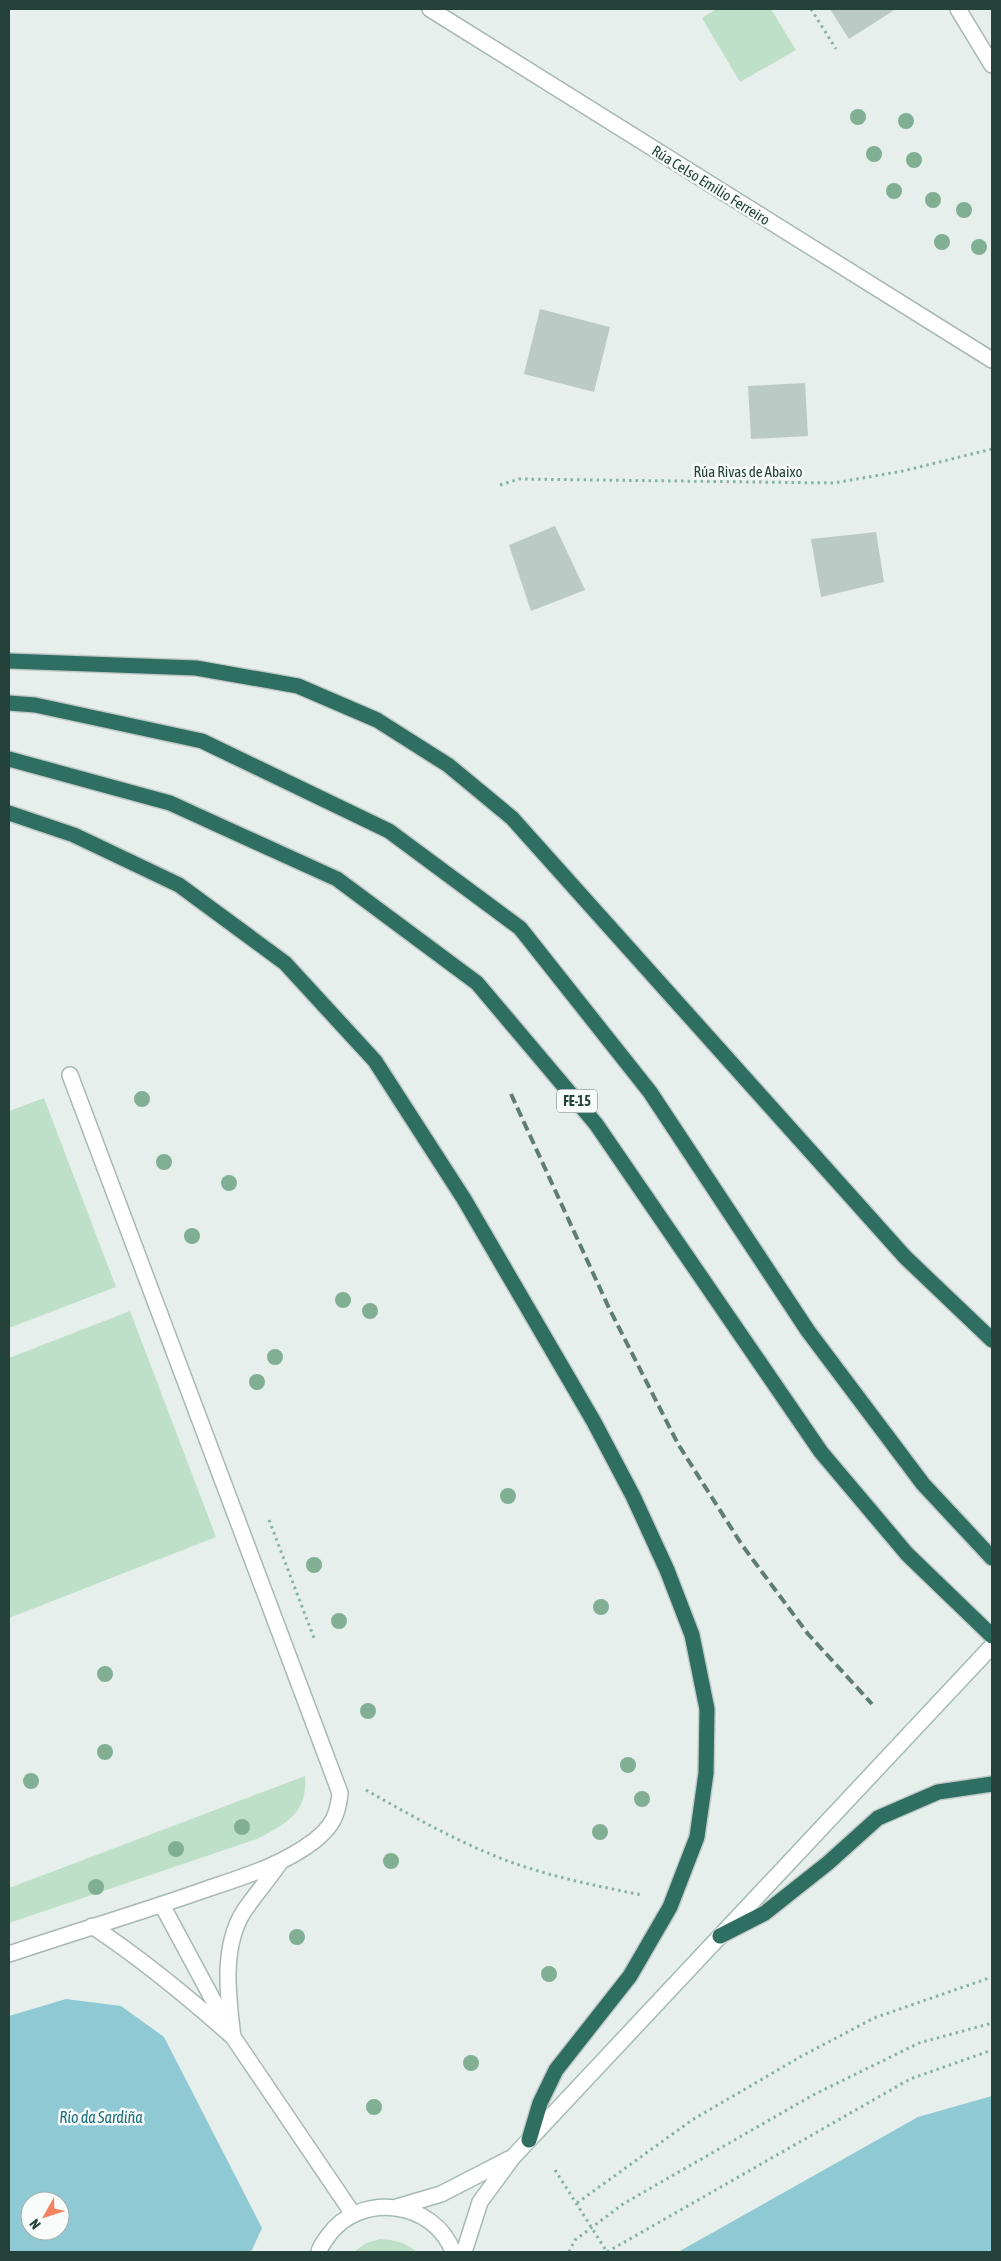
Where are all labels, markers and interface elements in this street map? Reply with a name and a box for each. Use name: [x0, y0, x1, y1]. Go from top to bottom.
street label: Rúa Celso Emilio Ferreiro: [649, 142, 773, 228]
street label: Rúa Rivas de Abaixo: [694, 463, 802, 480]
road number: FE-15: [557, 1090, 597, 1112]
water label: Río da Sardiña: [59, 2108, 143, 2126]
north arrow: [20, 2191, 70, 2241]
text: N: [26, 2216, 44, 2232]

